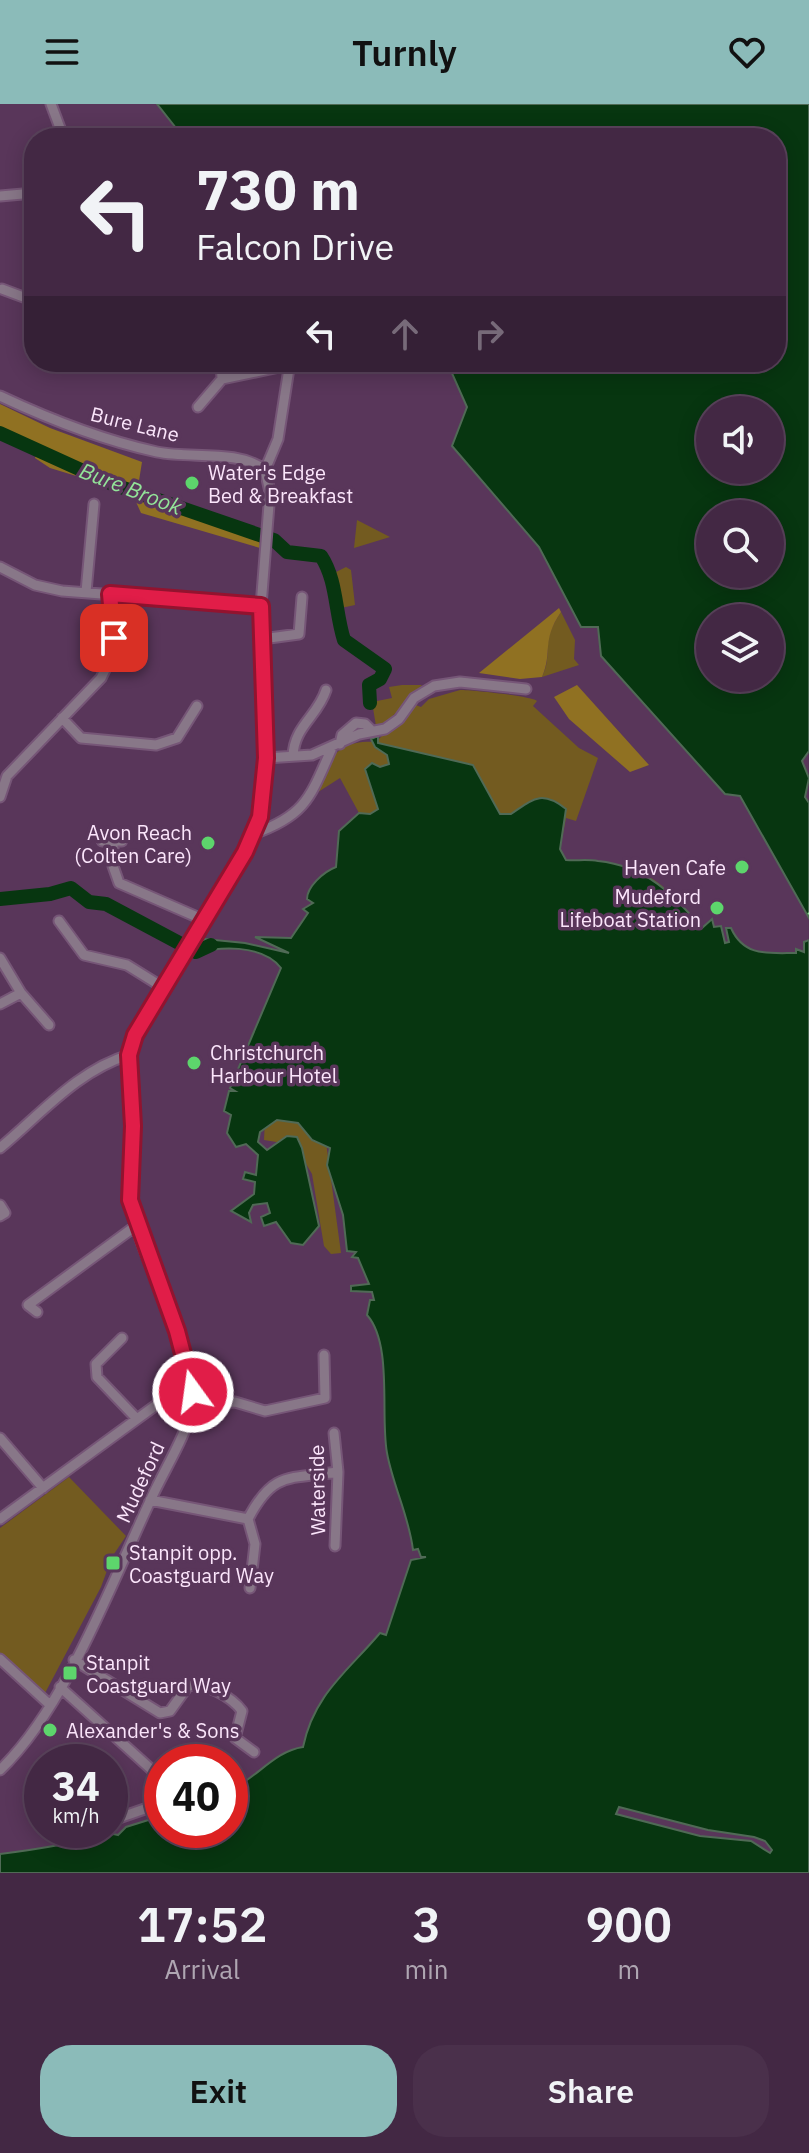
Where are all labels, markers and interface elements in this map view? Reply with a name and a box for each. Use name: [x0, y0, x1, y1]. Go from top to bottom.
text: Turnly: [352, 29, 457, 76]
icon: menu: [40, 30, 84, 74]
icon: heart: [725, 30, 769, 74]
text: 730 m: [196, 153, 360, 225]
icon: left: [64, 160, 168, 264]
text: Falcon Drive: [196, 223, 394, 270]
icon: left: [299, 312, 343, 356]
icon: ahead: [383, 312, 427, 356]
icon: right: [467, 312, 511, 356]
map controls: [696, 396, 784, 692]
button: sound: [696, 396, 784, 484]
street label: Bure Lane: [88, 400, 182, 448]
water label: Bure Brook: [76, 455, 187, 521]
place label: Water's Edge Bed & Breakfast: [208, 459, 353, 509]
marker: Water's Edge Bed & Breakfast: [183, 474, 201, 492]
button: search: [696, 500, 784, 588]
pin: [80, 604, 148, 672]
button: layers: [696, 604, 784, 692]
icon: arrive: [92, 616, 136, 660]
place label: Avon Reach (Colten Care): [74, 819, 192, 869]
marker: Avon Reach (Colten Care): [199, 834, 217, 852]
place label: Haven Cafe: [624, 854, 726, 881]
marker: Haven Cafe: [733, 858, 751, 876]
place label: Mudeford Lifeboat Station: [559, 883, 701, 933]
marker: Mudeford Lifeboat Station: [708, 899, 726, 917]
place label: Christchurch Harbour Hotel: [210, 1039, 337, 1089]
marker: Christchurch Harbour Hotel: [185, 1054, 203, 1072]
position arrow: [151, 1350, 235, 1434]
street label: Mudeford: [109, 1437, 171, 1527]
street label: Waterside: [303, 1444, 331, 1536]
place label: Stanpit opp. Coastguard Way: [129, 1539, 274, 1589]
marker: Stanpit opp. Coastguard Way: [104, 1554, 122, 1572]
place label: Stanpit Coastguard Way: [86, 1649, 231, 1699]
marker: Stanpit Coastguard Way: [61, 1664, 79, 1682]
place label: Alexander's & Sons: [66, 1717, 240, 1744]
marker: Alexander's & Sons: [41, 1721, 59, 1739]
speed limit sign: 40: [144, 1744, 248, 1848]
text: 34: [52, 1760, 100, 1812]
text: km/h: [52, 1802, 100, 1829]
text: 17:52: [137, 1893, 268, 1955]
text: 3: [412, 1893, 441, 1955]
text: 900: [586, 1893, 672, 1955]
text: Arrival: [164, 1952, 240, 1986]
text: min: [405, 1952, 449, 1986]
text: m: [617, 1952, 640, 1986]
button: Exit: [40, 2045, 397, 2137]
button: Share: [413, 2045, 769, 2137]

